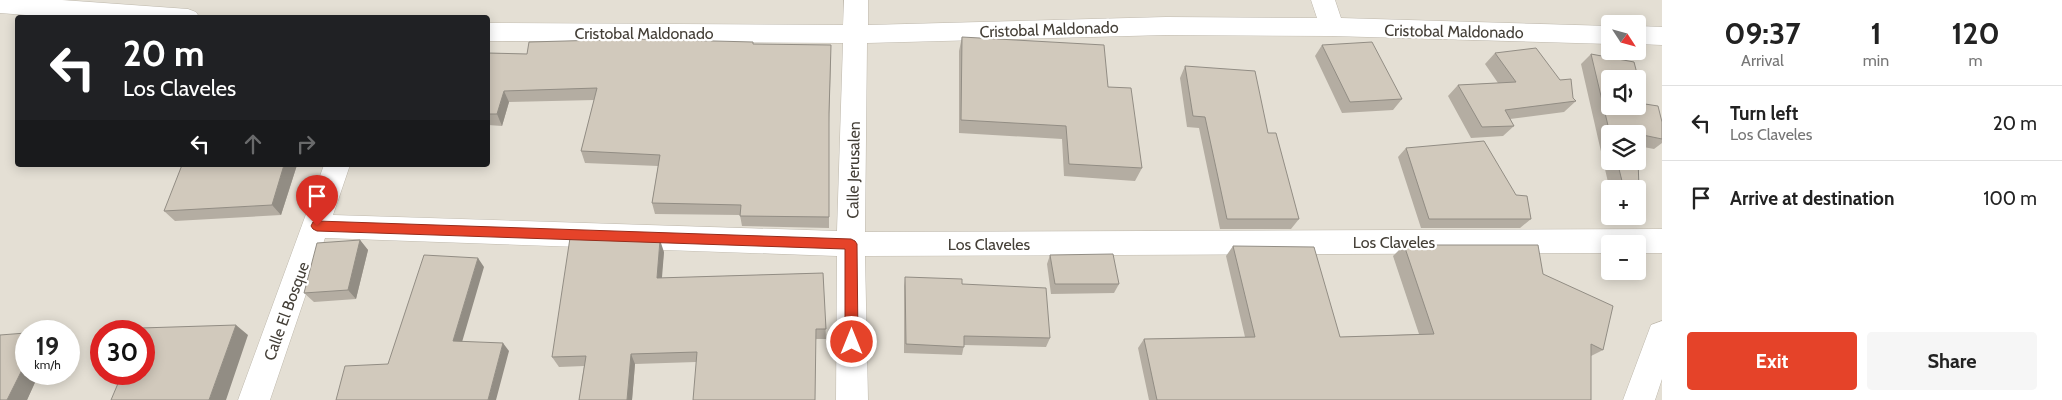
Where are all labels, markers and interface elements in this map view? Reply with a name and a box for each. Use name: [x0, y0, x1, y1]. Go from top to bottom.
north arrow: [1601, 15, 1646, 60]
map controls: [1601, 15, 1646, 280]
text: 09:37: [1724, 15, 1801, 52]
text: 1: [1870, 15, 1882, 52]
text: 120: [1952, 15, 2000, 52]
street label: Cristobal Maldonado: [979, 18, 1119, 41]
street label: Cristobal Maldonado: [1384, 21, 1524, 42]
street label: Cristobal Maldonado: [574, 24, 714, 43]
text: 20 m: [123, 32, 205, 75]
icon: left: [40, 35, 105, 100]
text: Arrival: [1741, 51, 1784, 70]
text: min: [1863, 51, 1889, 70]
text: m: [1969, 51, 1983, 70]
button: sound: [1601, 70, 1646, 115]
text: Los Claveles: [123, 75, 236, 102]
text: Turn left: [1730, 102, 1798, 125]
icon: left: [1687, 109, 1715, 137]
text: 20 m: [1993, 112, 2037, 135]
street label: Calle Jerusalen: [843, 121, 864, 219]
button: layers: [1601, 125, 1646, 170]
text: Los Claveles: [1730, 125, 1812, 144]
icon: left: [186, 130, 214, 158]
icon: ahead: [239, 130, 267, 158]
icon: right: [292, 130, 320, 158]
pin: [296, 175, 338, 226]
button: +: [1601, 180, 1646, 225]
icon: arrive: [303, 182, 331, 210]
icon: arrive: [1687, 184, 1715, 212]
text: Arrive at destination: [1730, 187, 1894, 210]
text: 100 m: [1983, 187, 2037, 210]
street label: Los Claveles: [1353, 233, 1436, 252]
street label: Los Claveles: [948, 235, 1031, 254]
button: −: [1601, 235, 1646, 280]
street label: Calle El Bosque: [260, 259, 313, 363]
position arrow: [825, 315, 877, 367]
speed limit sign: 30: [90, 320, 155, 385]
text: 19: [36, 331, 59, 361]
button: Exit: [1687, 332, 1857, 390]
button: Share: [1867, 332, 2037, 390]
text: km/h: [34, 357, 61, 372]

